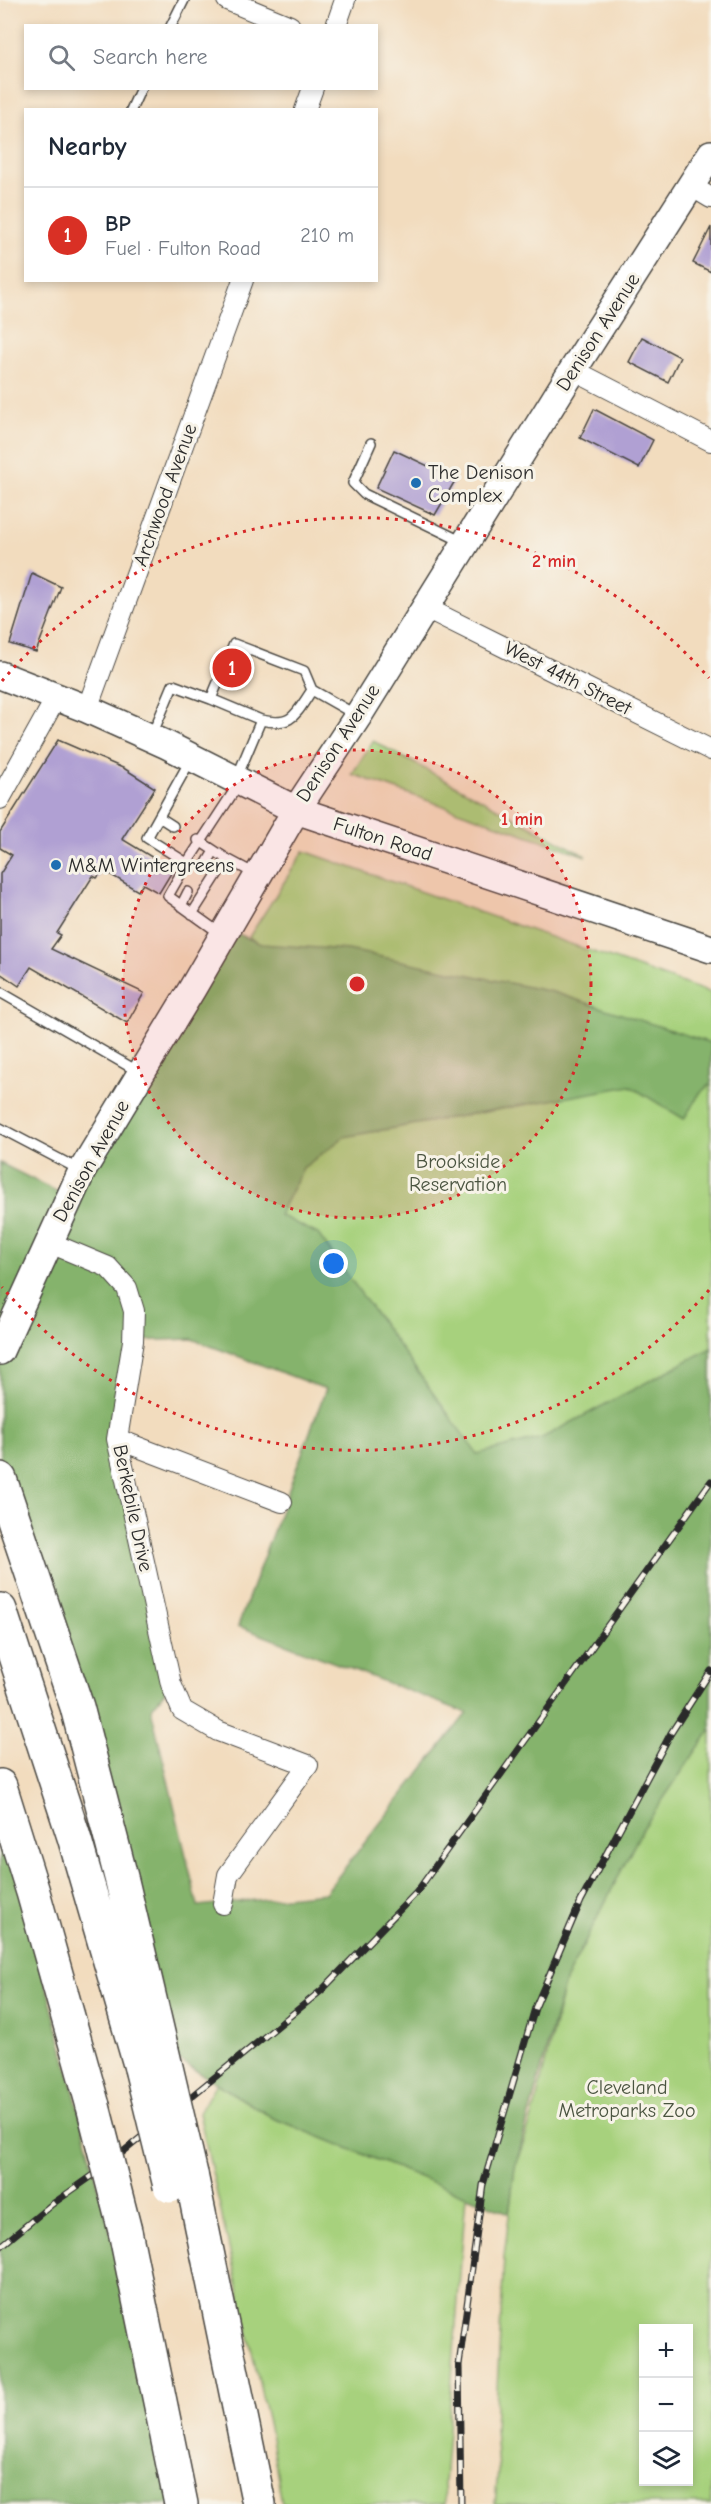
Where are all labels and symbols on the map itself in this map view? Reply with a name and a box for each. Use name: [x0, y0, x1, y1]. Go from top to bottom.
street label: Denison Avenue: [551, 269, 645, 395]
street label: Archwood Avenue: [128, 420, 202, 570]
place label: The Denison Complex: [428, 461, 534, 507]
marker: The Denison Complex: [409, 476, 423, 490]
text: 2 min: [532, 551, 576, 572]
street label: West 44th Street: [501, 636, 636, 720]
pin: 1: [212, 646, 252, 690]
street label: Denison Avenue: [291, 680, 385, 806]
text: 1 min: [501, 809, 543, 830]
street label: Fulton Road: [331, 812, 435, 866]
place label: M&M Wintergreens: [68, 854, 234, 877]
marker: M&M Wintergreens: [49, 858, 63, 872]
centre of rings: [347, 974, 367, 994]
street label: Denison Avenue: [48, 1096, 134, 1226]
park label: Brookside Reservation: [409, 1150, 507, 1196]
your location: [319, 1249, 348, 1278]
street label: Berkebile Drive: [108, 1443, 158, 1573]
park label: Cleveland Metroparks Zoo: [558, 2076, 696, 2122]

